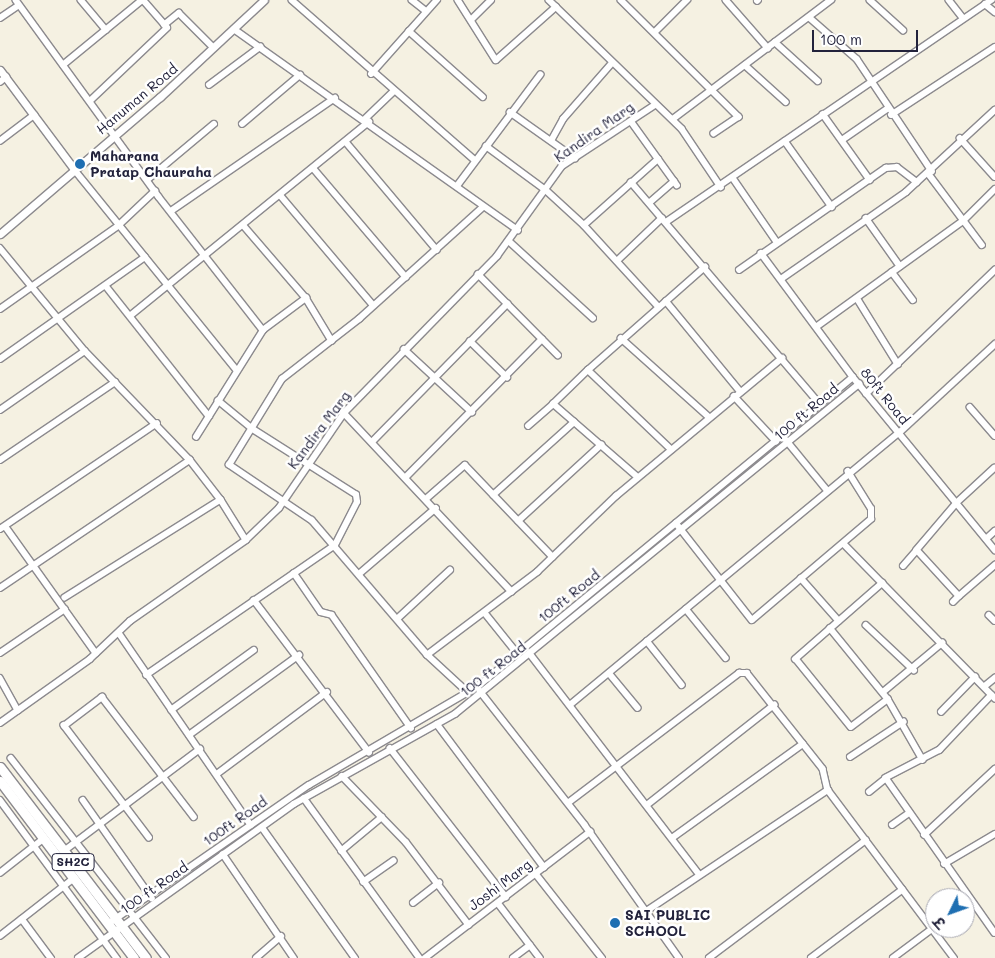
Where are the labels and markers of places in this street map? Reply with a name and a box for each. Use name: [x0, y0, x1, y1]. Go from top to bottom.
place label: Maharana Pratap Chauraha: [90, 148, 212, 180]
marker: Maharana Pratap Chauraha: [74, 158, 86, 170]
place label: SAI PUBLIC SCHOOL: [625, 907, 710, 940]
marker: SAI PUBLIC SCHOOL: [609, 917, 621, 929]

